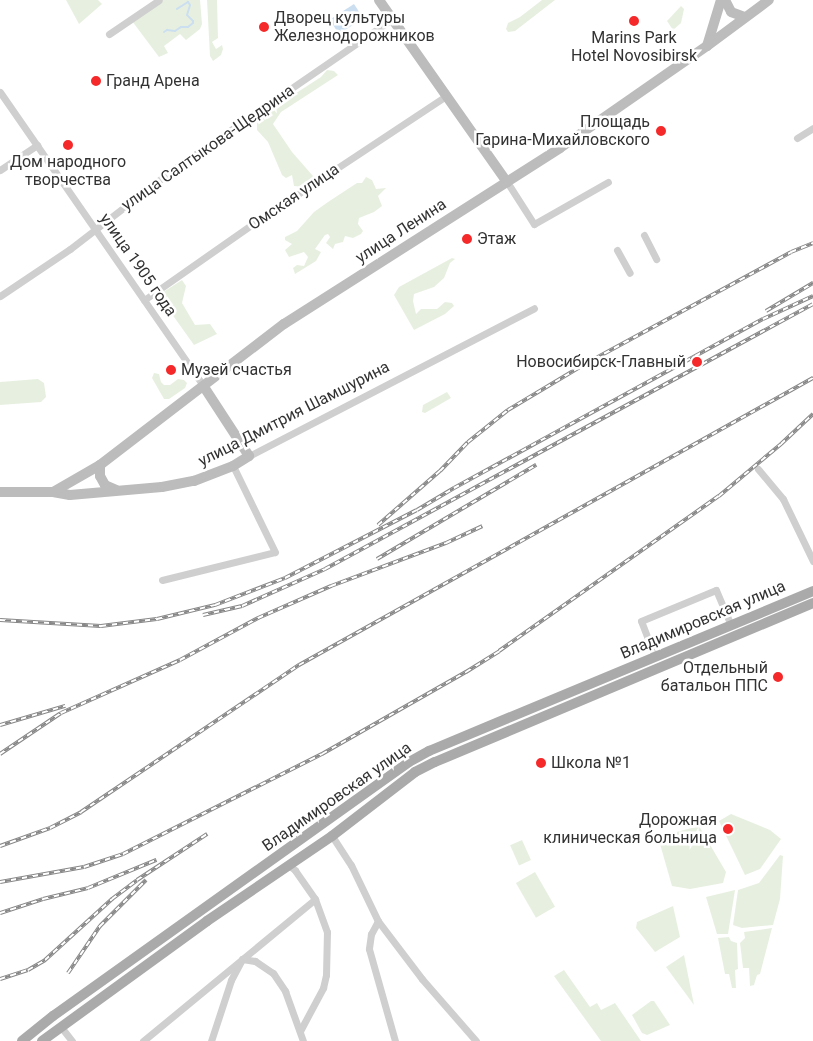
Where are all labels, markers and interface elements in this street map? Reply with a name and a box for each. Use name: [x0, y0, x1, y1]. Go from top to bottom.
place label: Дворец культуры Железнодорожников: [274, 8, 435, 46]
marker: Marins Park Hotel Novosibirsk: [628, 15, 640, 27]
marker: Дворец культуры Железнодорожников: [258, 21, 270, 33]
place label: Marins Park Hotel Novosibirsk: [571, 28, 697, 66]
place label: Гранд Арена: [106, 71, 200, 91]
marker: Гранд Арена: [90, 75, 102, 87]
street label: улица Салтыкова-Щедрина: [118, 81, 298, 215]
place label: Площадь Гарина-Михайловского: [475, 112, 650, 150]
marker: Площадь Гарина-Михайловского: [654, 124, 668, 138]
marker: Дом народного творчества: [62, 139, 74, 151]
place label: Дом народного творчества: [10, 152, 126, 190]
street label: Омская улица: [245, 160, 343, 234]
street label: улица Ленина: [352, 195, 450, 267]
street label: улица 1905 года: [95, 210, 181, 320]
place label: Этаж: [477, 229, 516, 249]
marker: Этаж: [461, 233, 473, 245]
place label: Новосибирск-Главный: [516, 352, 686, 372]
marker: Новосибирск-Главный: [690, 355, 704, 369]
street label: улица Дмитрия Шамшурина: [195, 357, 393, 471]
place label: Музей счастья: [181, 360, 292, 380]
marker: Музей счастья: [165, 364, 177, 376]
street label: Владимировская улица: [618, 576, 788, 664]
place label: Отдельный батальон ППС: [661, 658, 768, 696]
marker: Отдельный батальон ППС: [772, 671, 784, 683]
street label: Владимировская улица: [259, 738, 415, 856]
place label: Школа №1: [551, 753, 631, 773]
marker: Школа №1: [535, 757, 547, 769]
place label: Дорожная клиническая больница: [543, 810, 717, 848]
marker: Дорожная клиническая больница: [721, 822, 735, 836]

